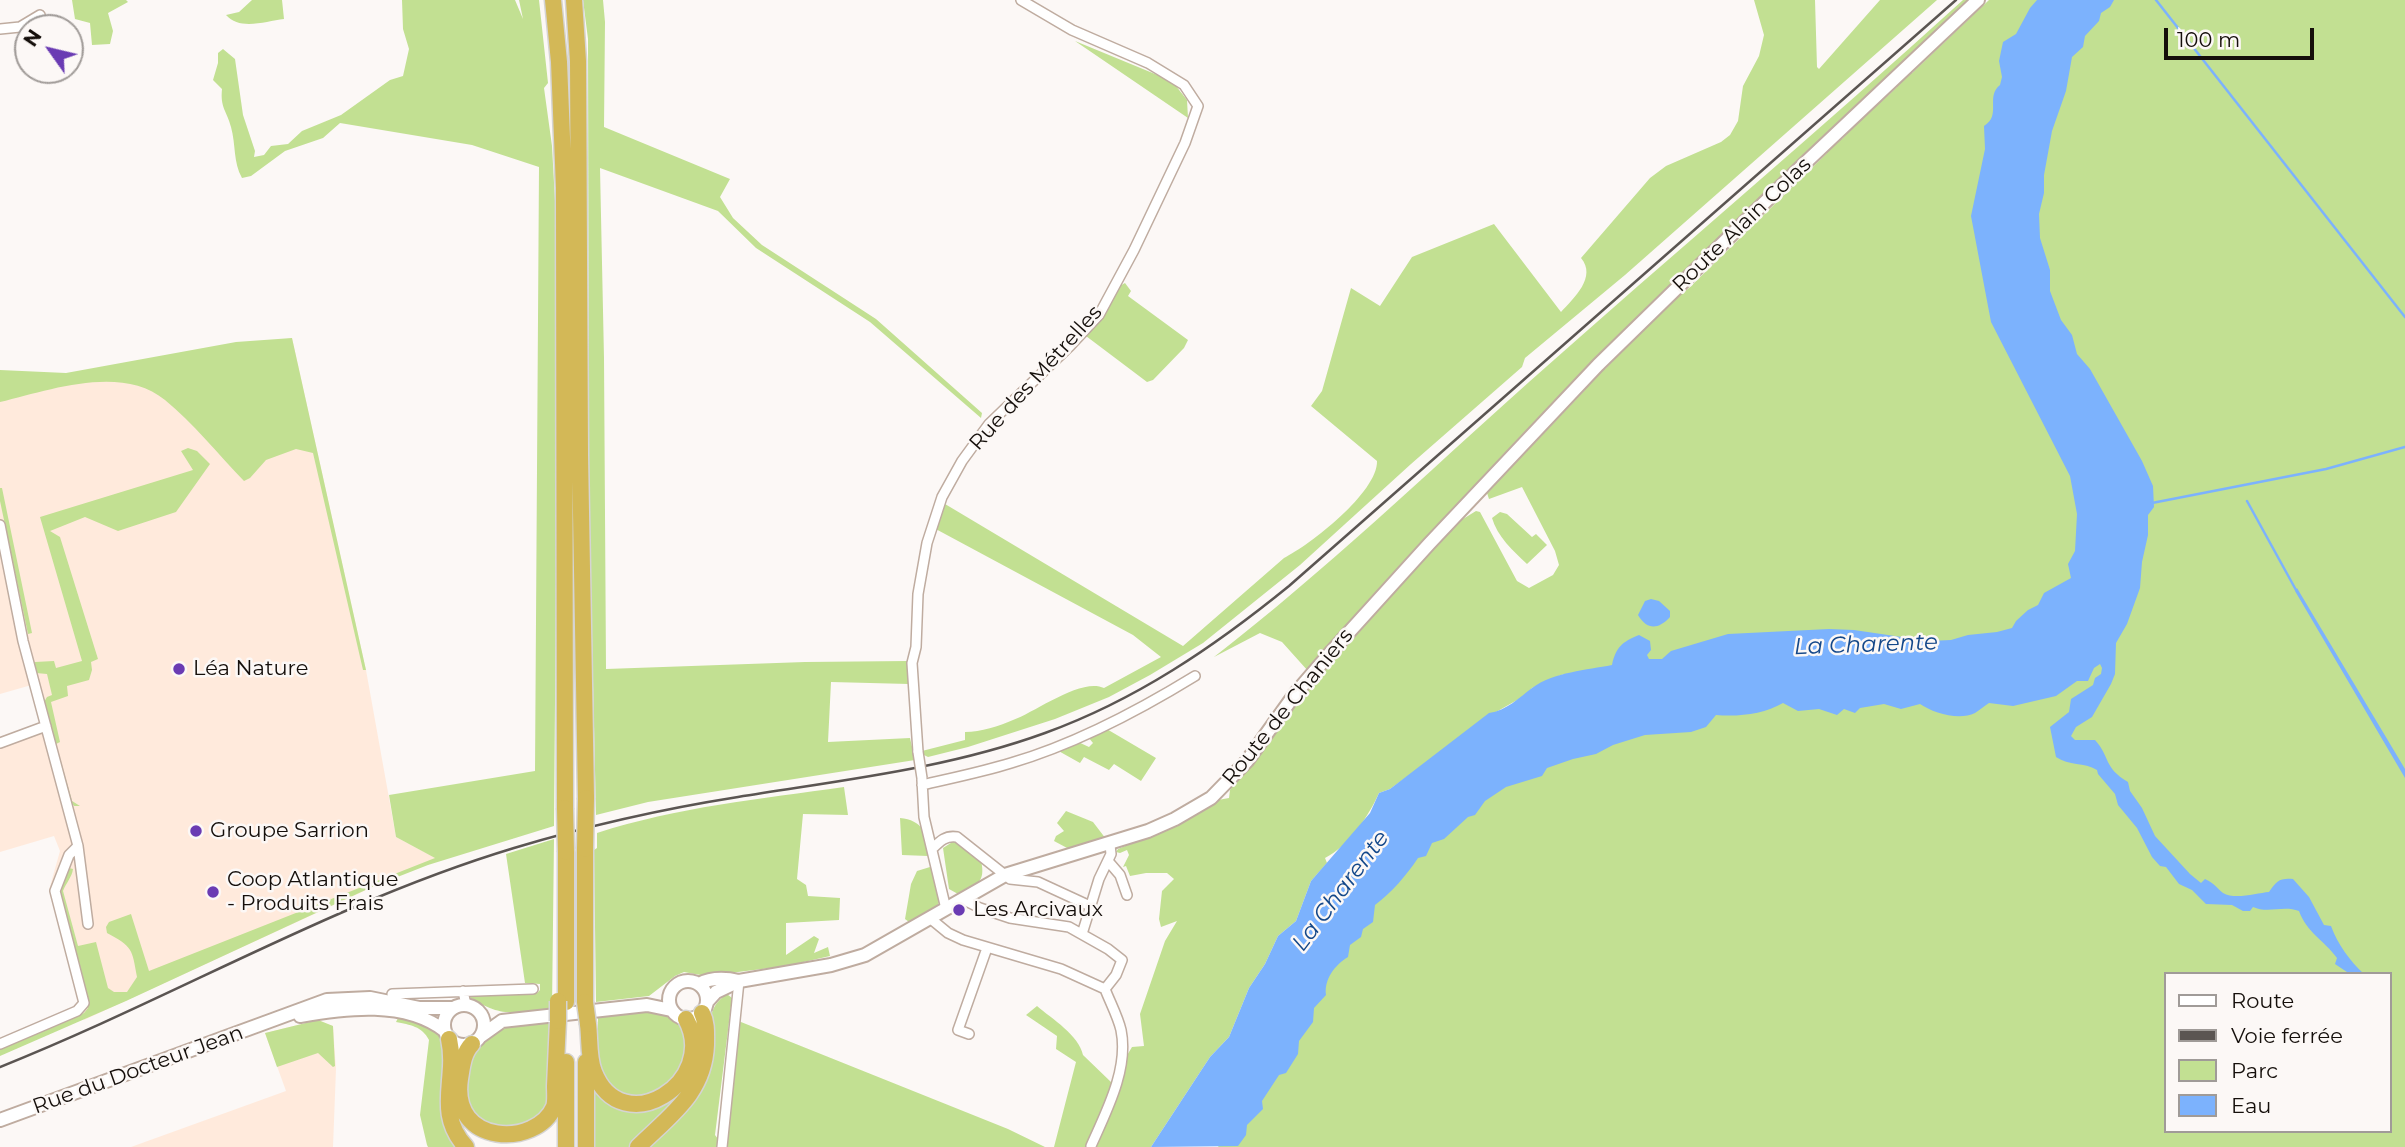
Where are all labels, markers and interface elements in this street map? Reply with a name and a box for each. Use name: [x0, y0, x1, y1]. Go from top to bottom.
north arrow: [14, 14, 84, 84]
scale bar: [2167, 14, 2318, 58]
text: N: [19, 25, 47, 51]
text: 100 m: [2177, 27, 2240, 52]
street label: Route Alain Colas: [1667, 152, 1817, 298]
street label: Rue des Métrelles: [964, 300, 1108, 456]
street label: Route de Chaniers: [1217, 624, 1359, 790]
water label: La Charente: [1794, 629, 1938, 661]
place label: Léa Nature: [193, 656, 308, 682]
marker: Léa Nature: [171, 661, 187, 677]
place label: Groupe Sarrion: [210, 818, 369, 844]
marker: Groupe Sarrion: [188, 823, 204, 839]
water label: La Charente: [1287, 825, 1395, 957]
place label: Coop Atlantique - Produits Frais: [227, 867, 398, 917]
marker: Coop Atlantique - Produits Frais: [205, 884, 221, 900]
place label: Les Arcivaux: [973, 897, 1103, 923]
marker: Les Arcivaux: [951, 902, 967, 918]
legend: [2164, 972, 2391, 1133]
text: Route: [2231, 988, 2294, 1013]
street label: Rue du Docteur Jean: [29, 1020, 247, 1120]
text: Voie ferrée: [2231, 1023, 2343, 1048]
text: Parc: [2231, 1058, 2278, 1083]
text: Eau: [2231, 1093, 2271, 1118]

